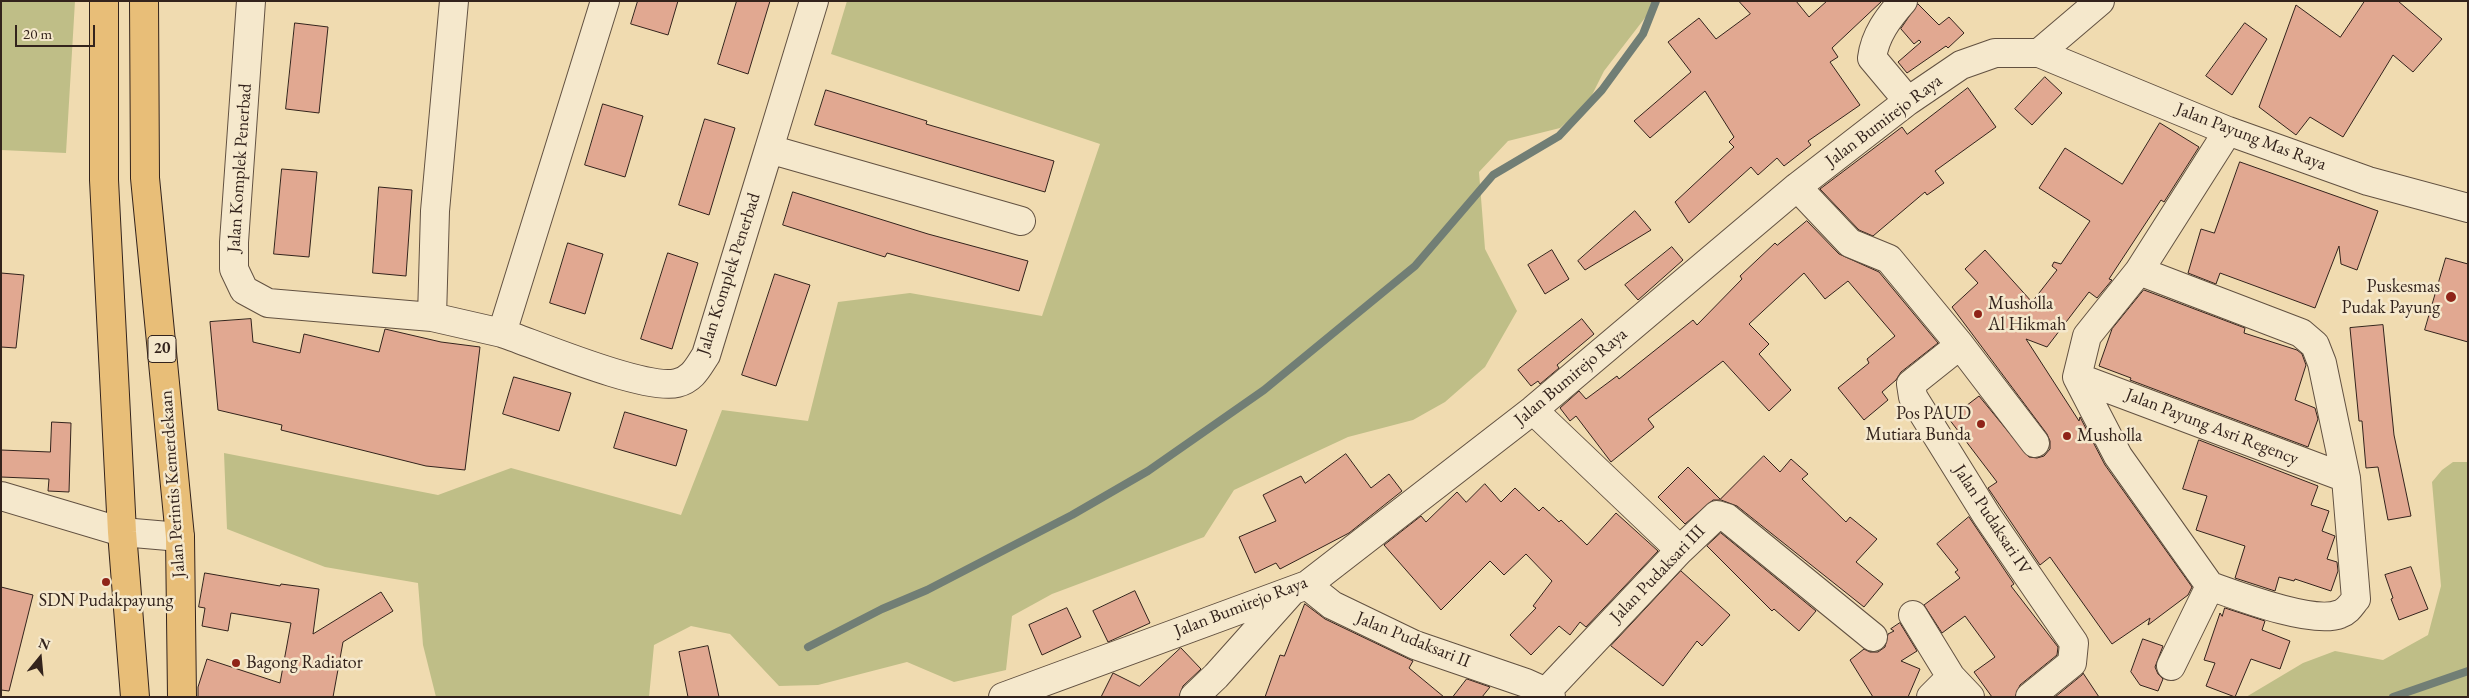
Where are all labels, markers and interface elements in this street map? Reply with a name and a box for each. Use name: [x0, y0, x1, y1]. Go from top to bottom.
scale bar: [18, 15, 98, 47]
text: 20 m: [23, 24, 52, 43]
street label: Jalan Bumirejo Raya: [1821, 70, 1947, 172]
street label: Jalan Komplek Penerbad: [223, 83, 257, 253]
street label: Jalan Payung Mas Raya: [2173, 98, 2329, 176]
street label: Jalan Komplek Penerbad: [693, 190, 765, 358]
place label: Puskesmas Pudak Payung: [2342, 276, 2440, 318]
marker: Puskesmas Pudak Payung: [2444, 290, 2458, 304]
place label: Musholla Al Hikmah: [1988, 293, 2066, 336]
marker: Musholla Al Hikmah: [1972, 308, 1984, 320]
street label: Jalan Bumirejo Raya: [1510, 324, 1632, 430]
road number: 20: [148, 336, 176, 362]
street label: Jalan Payung Asri Regency: [2122, 384, 2302, 470]
street label: Jalan Perintis Kemerdekaan: [156, 389, 190, 579]
place label: Pos PAUD Mutiara Bunda: [1865, 403, 1971, 446]
marker: Pos PAUD Mutiara Bunda: [1975, 418, 1987, 430]
place label: Musholla: [2077, 425, 2142, 447]
marker: Musholla: [2061, 430, 2073, 442]
street label: Jalan Pudaksari IV: [1948, 461, 2036, 579]
street label: Jalan Pudaksari III: [1606, 521, 1710, 627]
street label: Jalan Bumirejo Raya: [1171, 572, 1311, 642]
marker: SDN Pudakpayung: [100, 576, 112, 588]
place label: SDN Pudakpayung: [39, 590, 173, 612]
street label: Jalan Pudaksari II: [1353, 607, 1473, 673]
north arrow: [15, 633, 65, 683]
text: N: [36, 633, 52, 654]
place label: Bagong Radiator: [246, 652, 363, 674]
marker: Bagong Radiator: [230, 657, 242, 669]

